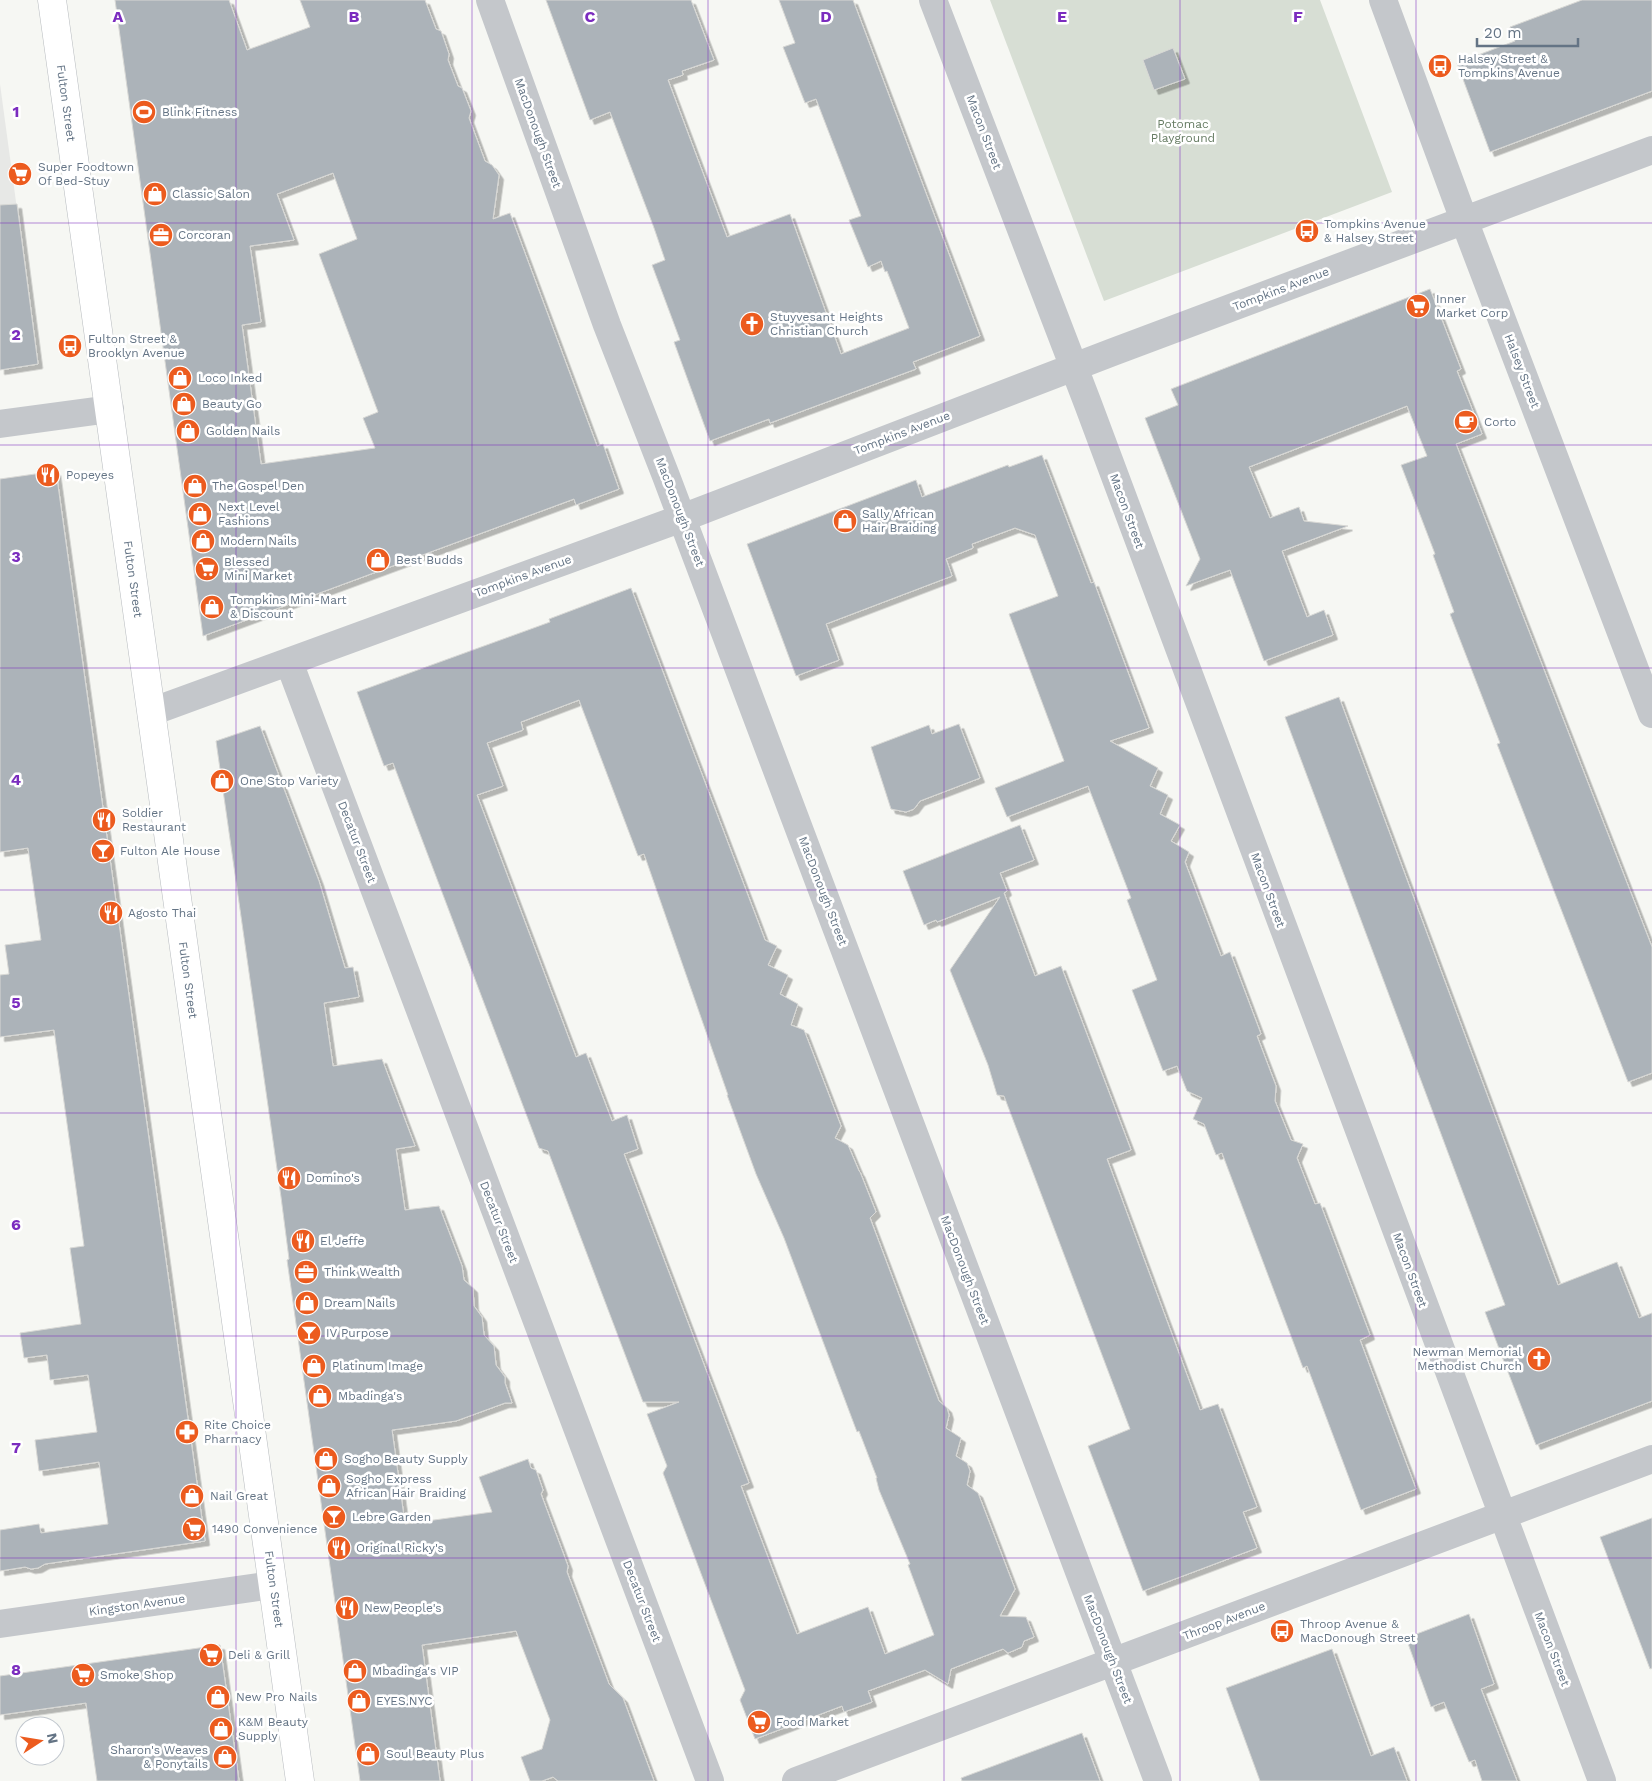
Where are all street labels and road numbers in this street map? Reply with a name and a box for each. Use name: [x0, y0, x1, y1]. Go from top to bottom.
street label: Fulton Street: [54, 64, 78, 142]
street label: MacDonough Street: [512, 76, 564, 190]
street label: Macon Street: [963, 93, 1005, 171]
street label: Tompkins Avenue: [1231, 264, 1331, 314]
street label: Halsey Street: [1501, 332, 1543, 410]
street label: Tompkins Avenue: [852, 408, 952, 458]
street label: MacDonough Street: [653, 456, 707, 568]
street label: Macon Street: [1107, 472, 1147, 550]
street label: Fulton Street: [121, 540, 145, 618]
street label: Tompkins Avenue: [473, 552, 573, 600]
street label: Decatur Street: [335, 799, 379, 885]
street label: MacDonough Street: [796, 835, 850, 947]
street label: Macon Street: [1248, 851, 1288, 929]
street label: Fulton Street: [176, 941, 200, 1019]
street label: Decatur Street: [477, 1179, 521, 1265]
street label: MacDonough Street: [938, 1214, 992, 1326]
street label: Macon Street: [1390, 1231, 1430, 1309]
street label: Fulton Street: [262, 1550, 286, 1628]
street label: Decatur Street: [620, 1558, 664, 1644]
street label: Kingston Avenue: [88, 1591, 186, 1619]
street label: MacDonough Street: [1081, 1593, 1135, 1705]
street label: Throop Avenue: [1181, 1599, 1267, 1643]
street label: Macon Street: [1531, 1610, 1573, 1688]

